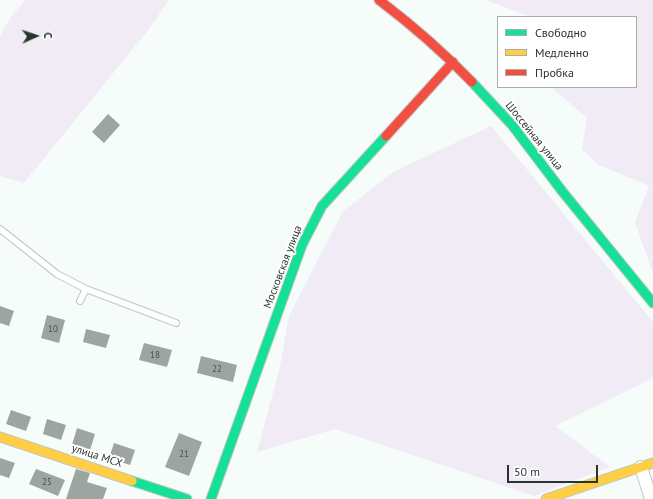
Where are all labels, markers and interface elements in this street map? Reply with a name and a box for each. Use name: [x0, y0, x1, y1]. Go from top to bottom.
north arrow: [16, 16, 56, 56]
legend: [497, 16, 637, 88]
text: Свободно: [535, 25, 586, 40]
text: С: [41, 32, 55, 39]
text: Медленно: [535, 45, 589, 60]
text: Пробка: [535, 65, 574, 80]
street label: Шоссейная улица: [502, 99, 566, 173]
street label: Московская улица: [261, 224, 305, 310]
house number: 10: [48, 324, 58, 334]
house number: 18: [150, 350, 160, 360]
house number: 22: [212, 364, 222, 374]
street label: улица МСХ: [70, 442, 124, 470]
house number: 21: [179, 449, 189, 459]
scale bar: [509, 457, 600, 483]
text: 50 m: [514, 464, 540, 479]
house number: 25: [42, 477, 52, 487]

